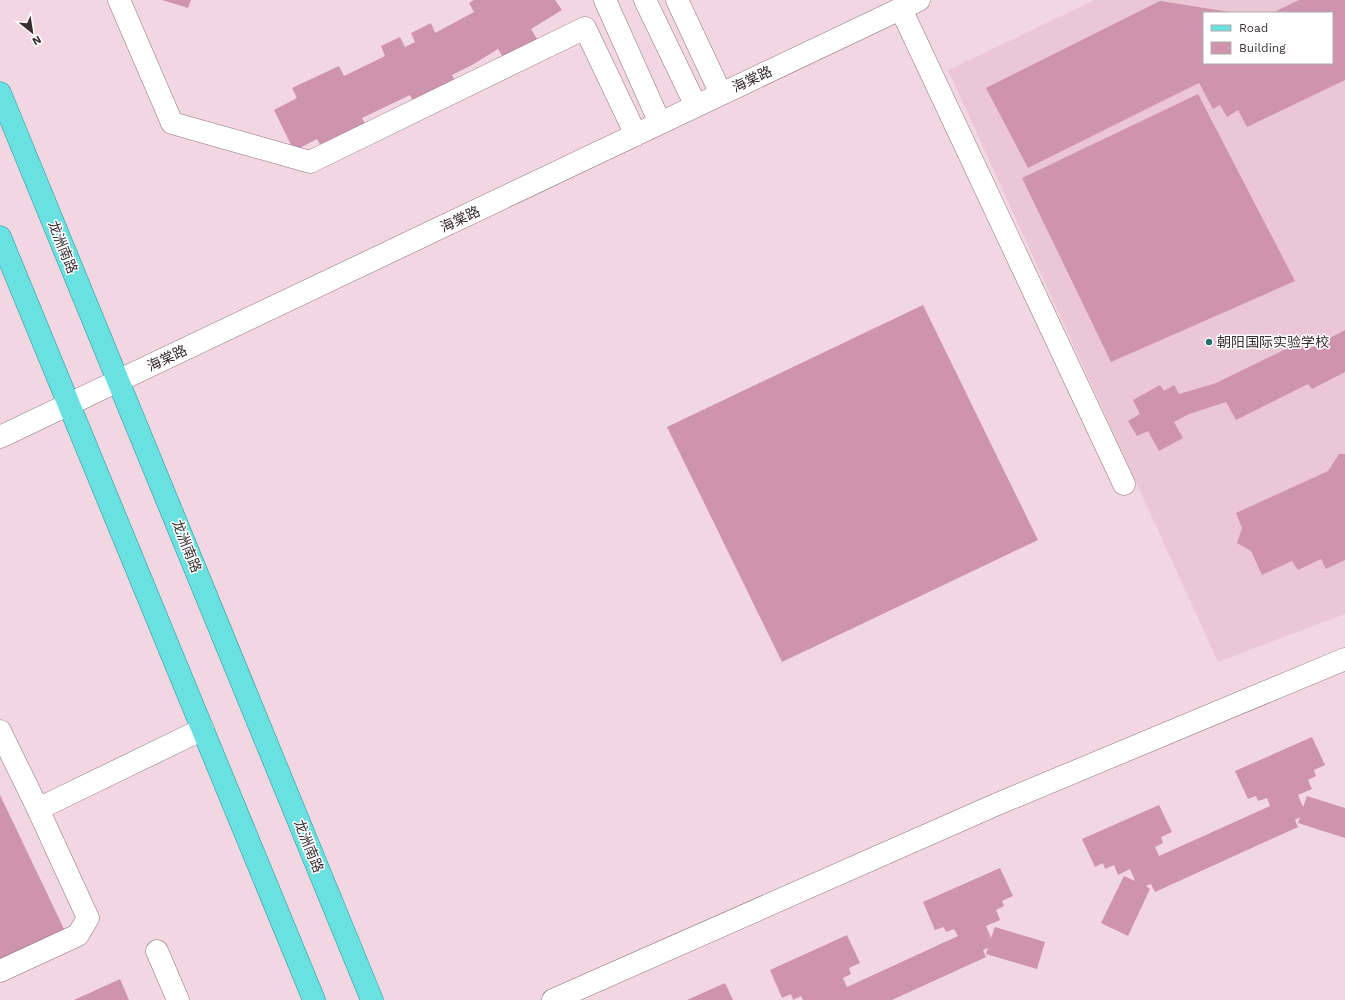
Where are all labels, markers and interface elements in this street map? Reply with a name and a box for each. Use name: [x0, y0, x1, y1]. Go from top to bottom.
north arrow: [12, 12, 52, 52]
legend: [1203, 12, 1333, 64]
text: Road: [1239, 21, 1268, 35]
text: N: [30, 33, 44, 48]
text: Building: [1239, 41, 1286, 55]
street label: 海棠路: [730, 63, 774, 95]
street label: 海棠路: [438, 203, 482, 235]
street label: 龙洲南路: [45, 218, 81, 276]
place label: 朝阳国际实验学校: [1217, 334, 1329, 350]
marker: 朝阳国际实验学校: [1204, 337, 1214, 347]
street label: 海棠路: [145, 342, 189, 374]
street label: 龙洲南路: [169, 517, 205, 575]
street label: 龙洲南路: [291, 817, 327, 875]

